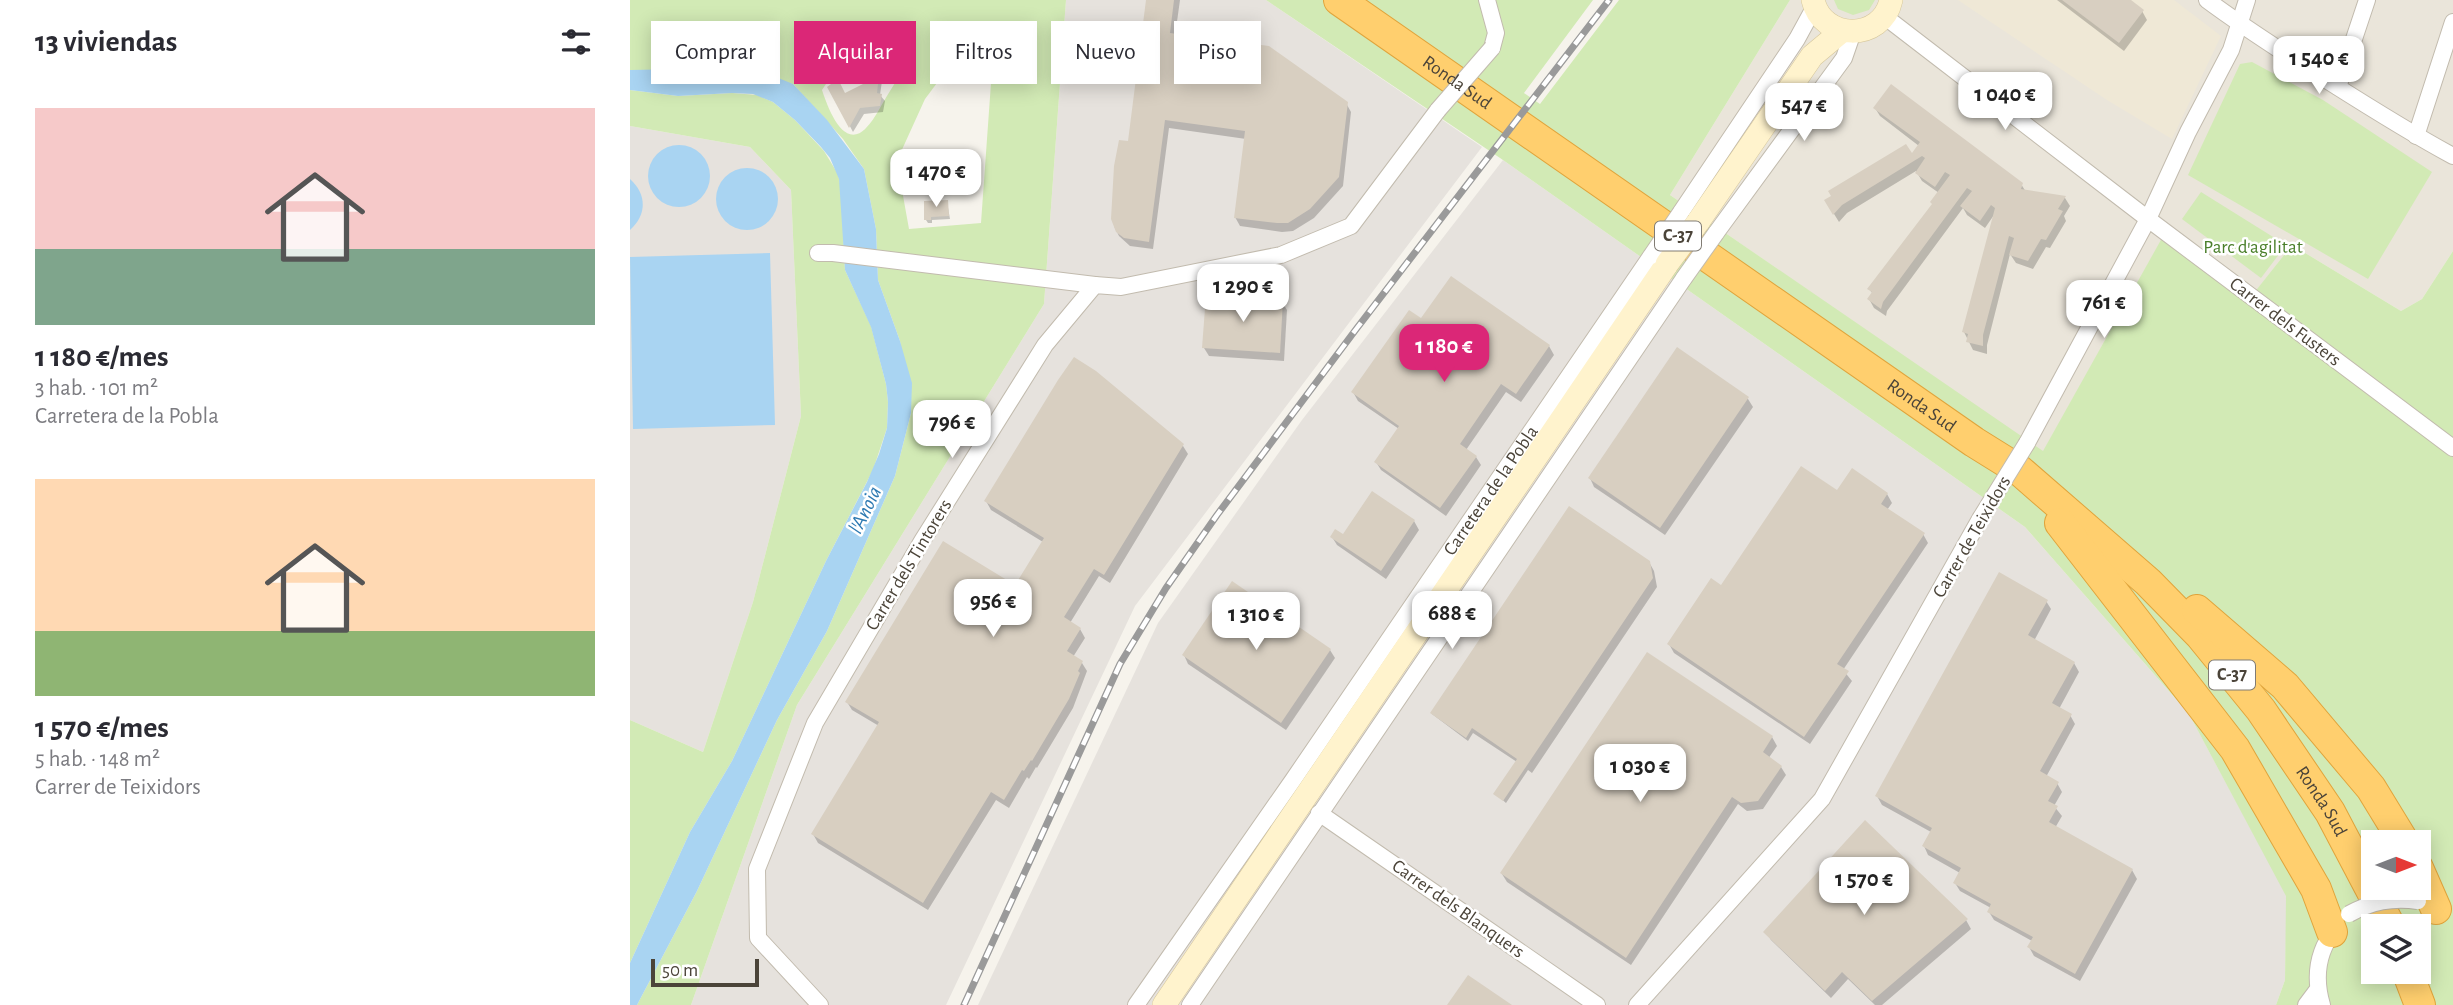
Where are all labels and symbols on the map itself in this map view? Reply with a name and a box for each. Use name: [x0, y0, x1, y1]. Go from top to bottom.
pin: 1 540 €: [2254, 36, 2384, 96]
street label: Ronda Sud: [1419, 52, 1495, 113]
pin: 1 040 €: [1940, 72, 2070, 132]
pin: 547 €: [1755, 83, 1853, 143]
pin: 1 470 €: [871, 150, 1001, 209]
road number: C-37: [1655, 222, 1701, 250]
park label: Parc d'agilitat: [2203, 238, 2303, 257]
pin: 1 290 €: [1178, 264, 1308, 324]
street label: Carrer dels Fusters: [2226, 274, 2344, 370]
pin: 761 €: [2055, 280, 2153, 340]
pin: 1 180 €: [1379, 324, 1509, 384]
street label: Ronda Sud: [1884, 375, 1960, 436]
pin: 796 €: [903, 400, 1001, 460]
street label: Carretera de la Pobla: [1440, 422, 1542, 559]
street label: Carrer de Teixidors: [1930, 473, 2014, 601]
water label: l'Anoia: [845, 483, 885, 537]
street label: Carrer dels Tintorers: [863, 496, 955, 634]
pin: 956 €: [944, 580, 1042, 639]
pin: 1 310 €: [1191, 592, 1321, 652]
pin: 688 €: [1403, 592, 1501, 651]
road number: C-37: [2209, 660, 2255, 690]
pin: 1 030 €: [1575, 744, 1705, 804]
street label: Ronda Sud: [2292, 763, 2351, 840]
north arrow: [2361, 830, 2431, 900]
street label: Carrer dels Blanquers: [1388, 856, 1528, 962]
pin: 1 570 €: [1799, 858, 1929, 917]
scale bar: [651, 956, 760, 988]

